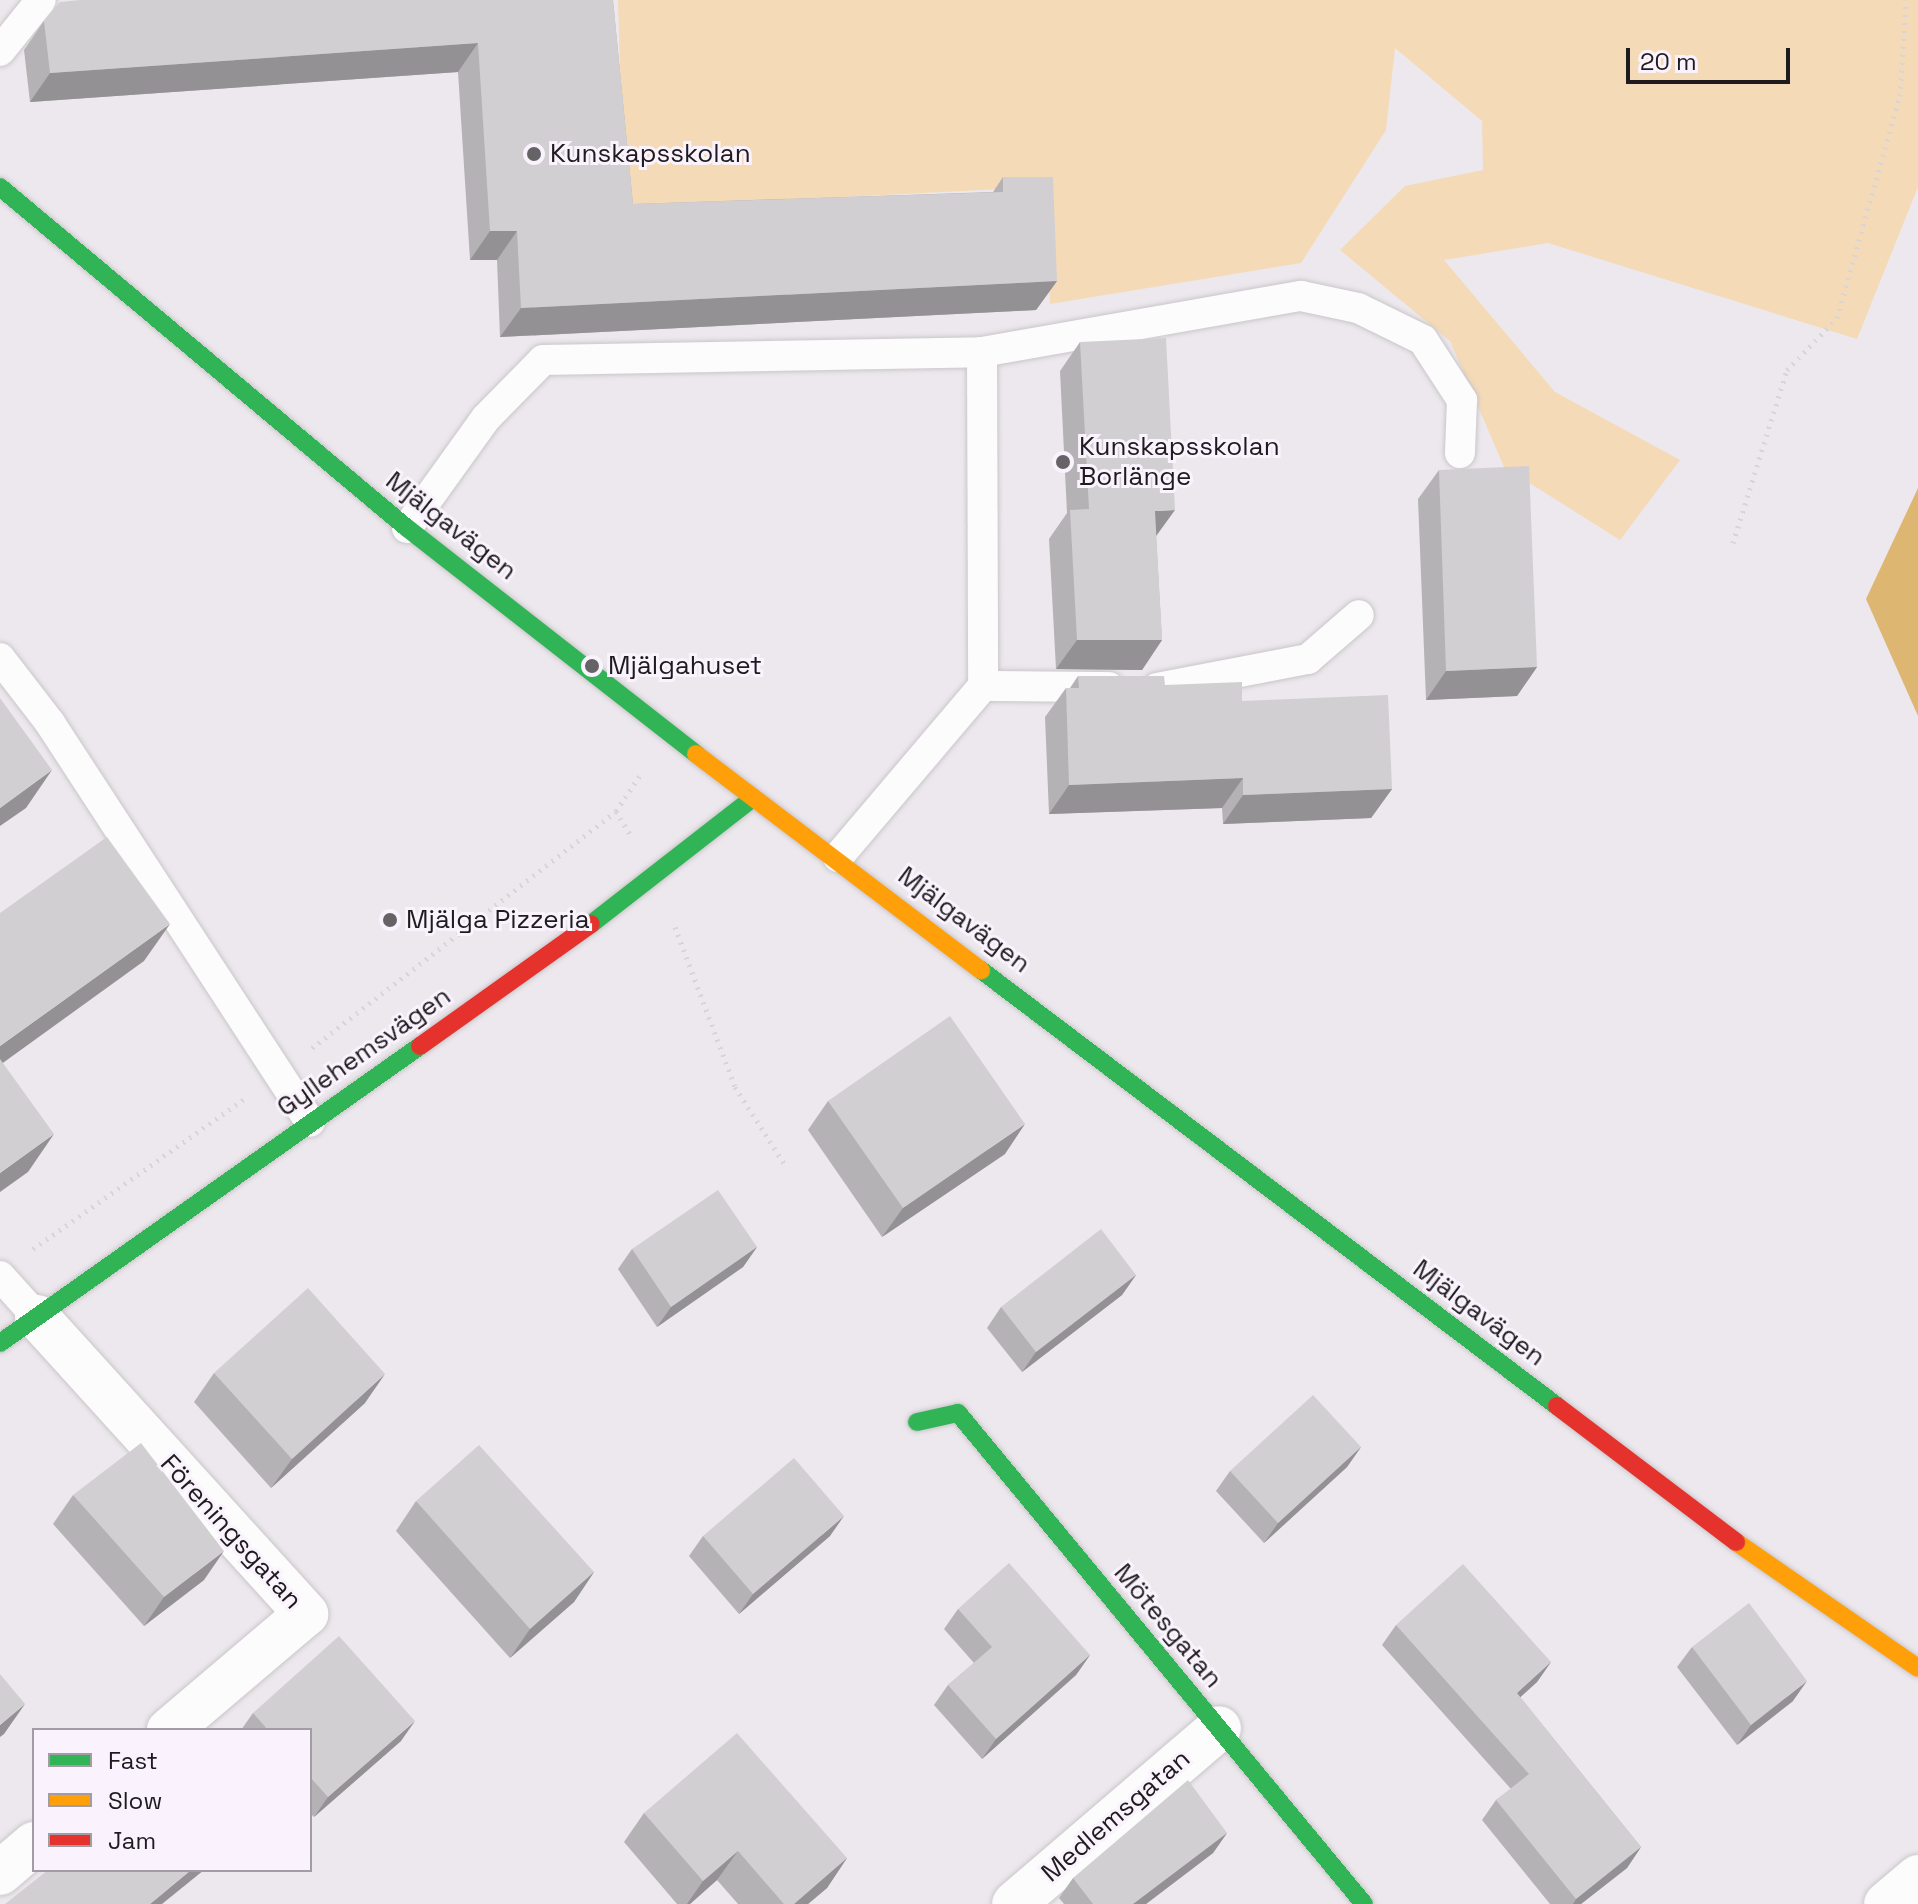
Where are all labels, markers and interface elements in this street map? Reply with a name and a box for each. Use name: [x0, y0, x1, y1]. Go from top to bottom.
scale bar: [1630, 32, 1794, 82]
text: 20 m: [1640, 46, 1697, 77]
place label: Kunskapsskolan: [550, 138, 751, 170]
marker: Kunskapsskolan: [525, 145, 543, 163]
place label: Kunskapsskolan Borlänge: [1079, 431, 1280, 492]
marker: Kunskapsskolan Borlänge: [1054, 453, 1072, 471]
street label: Mjälgavägen: [379, 465, 523, 587]
place label: Mjälgahuset: [608, 650, 762, 682]
marker: Mjälgahuset: [583, 657, 601, 675]
street label: Mjälgavägen: [892, 860, 1036, 980]
place label: Mjälga Pizzeria: [406, 904, 590, 936]
marker: Mjälga Pizzeria: [381, 911, 399, 929]
street label: Gyllehemsvägen: [271, 981, 457, 1123]
street label: Mjälgavägen: [1407, 1253, 1551, 1373]
street label: Föreningsgatan: [154, 1448, 308, 1616]
street label: Mötesgatan: [1107, 1558, 1229, 1694]
legend: [32, 1728, 312, 1872]
street label: Medlemsgatan: [1036, 1743, 1196, 1889]
text: Fast: [108, 1745, 158, 1776]
text: Slow: [108, 1785, 162, 1816]
text: Jam: [108, 1825, 156, 1856]

